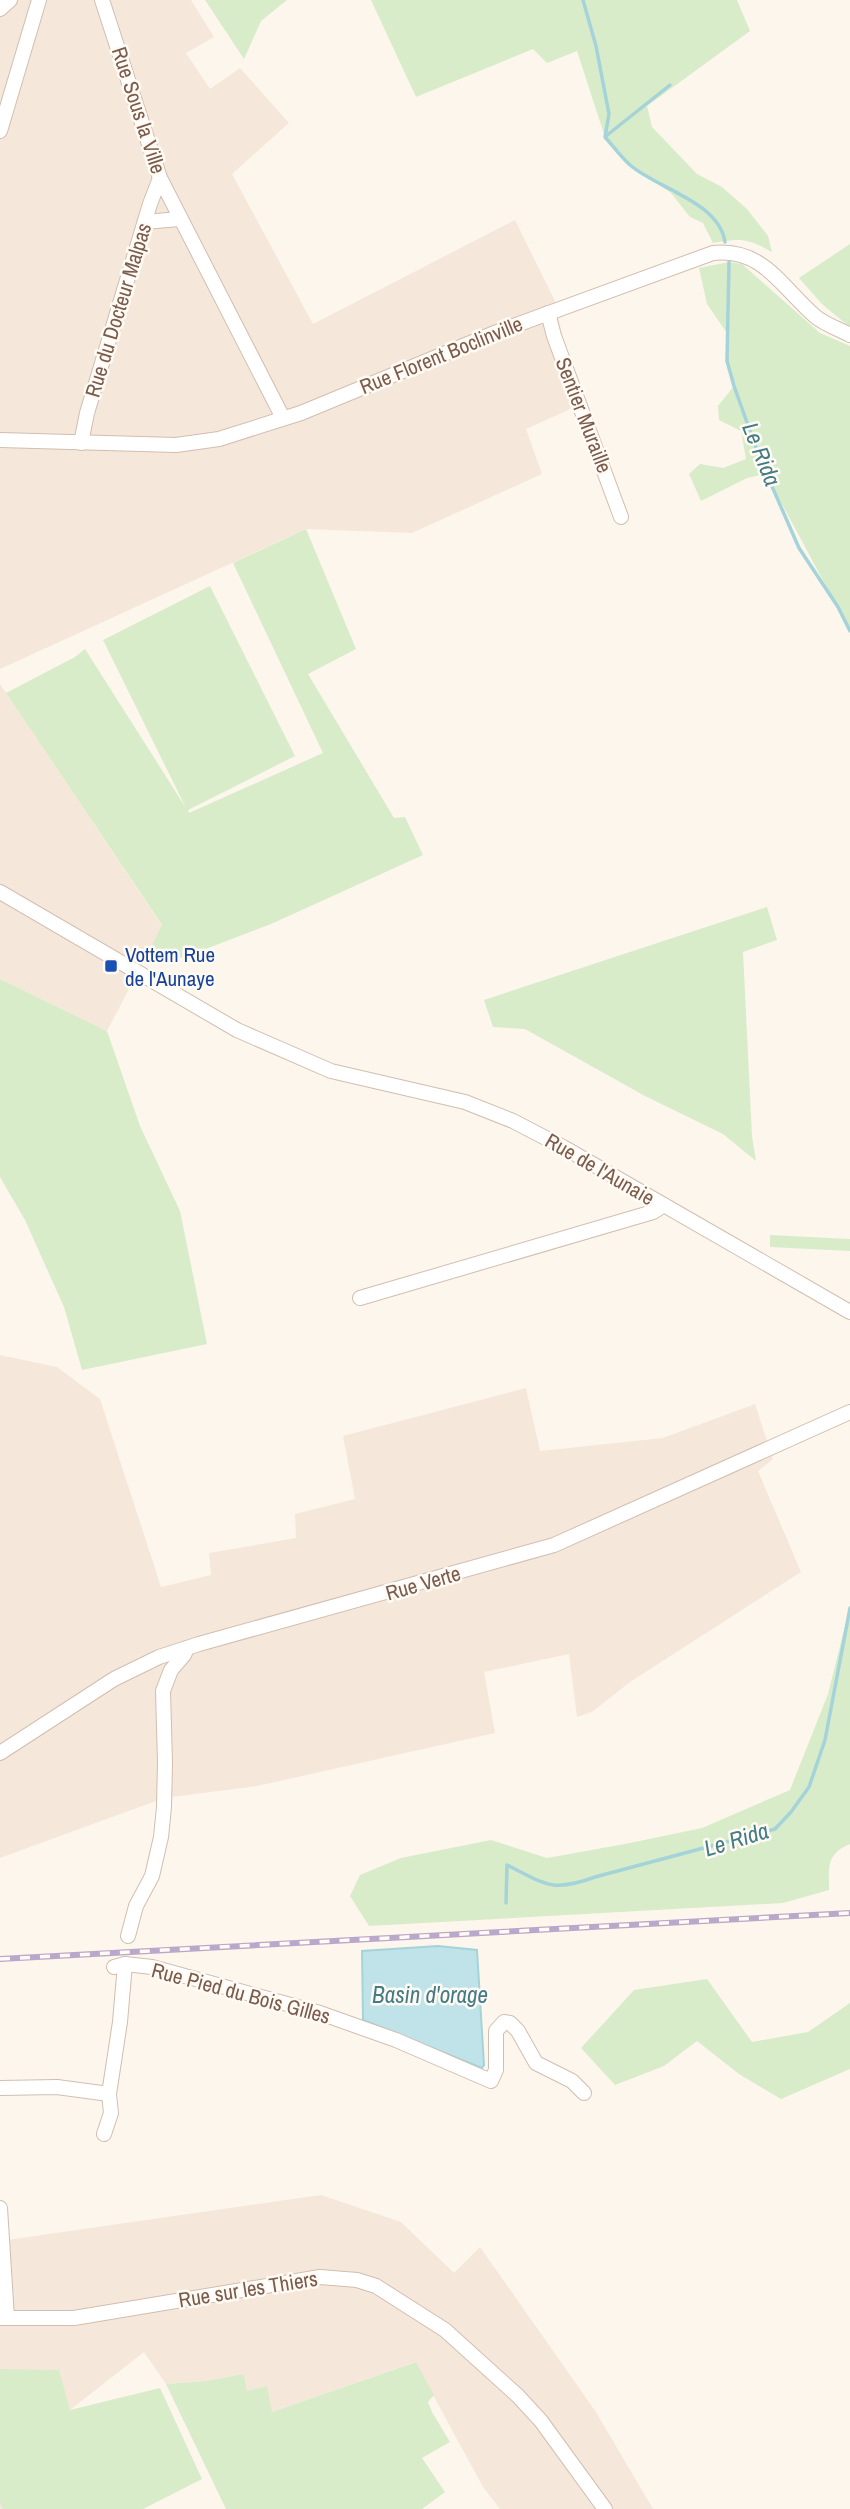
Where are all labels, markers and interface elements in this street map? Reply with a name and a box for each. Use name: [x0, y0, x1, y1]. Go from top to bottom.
street label: Rue Sous la Ville: [105, 43, 173, 177]
street label: Rue du Docteur Malpas: [78, 219, 158, 401]
street label: Rue Florent Boclinville: [355, 309, 527, 401]
street label: Sentier Muraille: [549, 353, 619, 477]
water label: Le Rida: [735, 418, 789, 490]
place label: Vottem Rue de l'Aunaye: [125, 940, 215, 993]
marker: Vottem Rue de l'Aunaye: [103, 958, 119, 974]
street label: Rue de l'Aunaie: [540, 1126, 660, 1212]
street label: Rue Verte: [382, 1559, 464, 1607]
water label: Le Rida: [700, 1815, 772, 1863]
street label: Rue Pied du Bois Gilles: [148, 1955, 334, 2031]
water label: Basin d'orage: [372, 1979, 488, 2010]
street label: Rue sur les Thiers: [176, 2264, 320, 2314]

